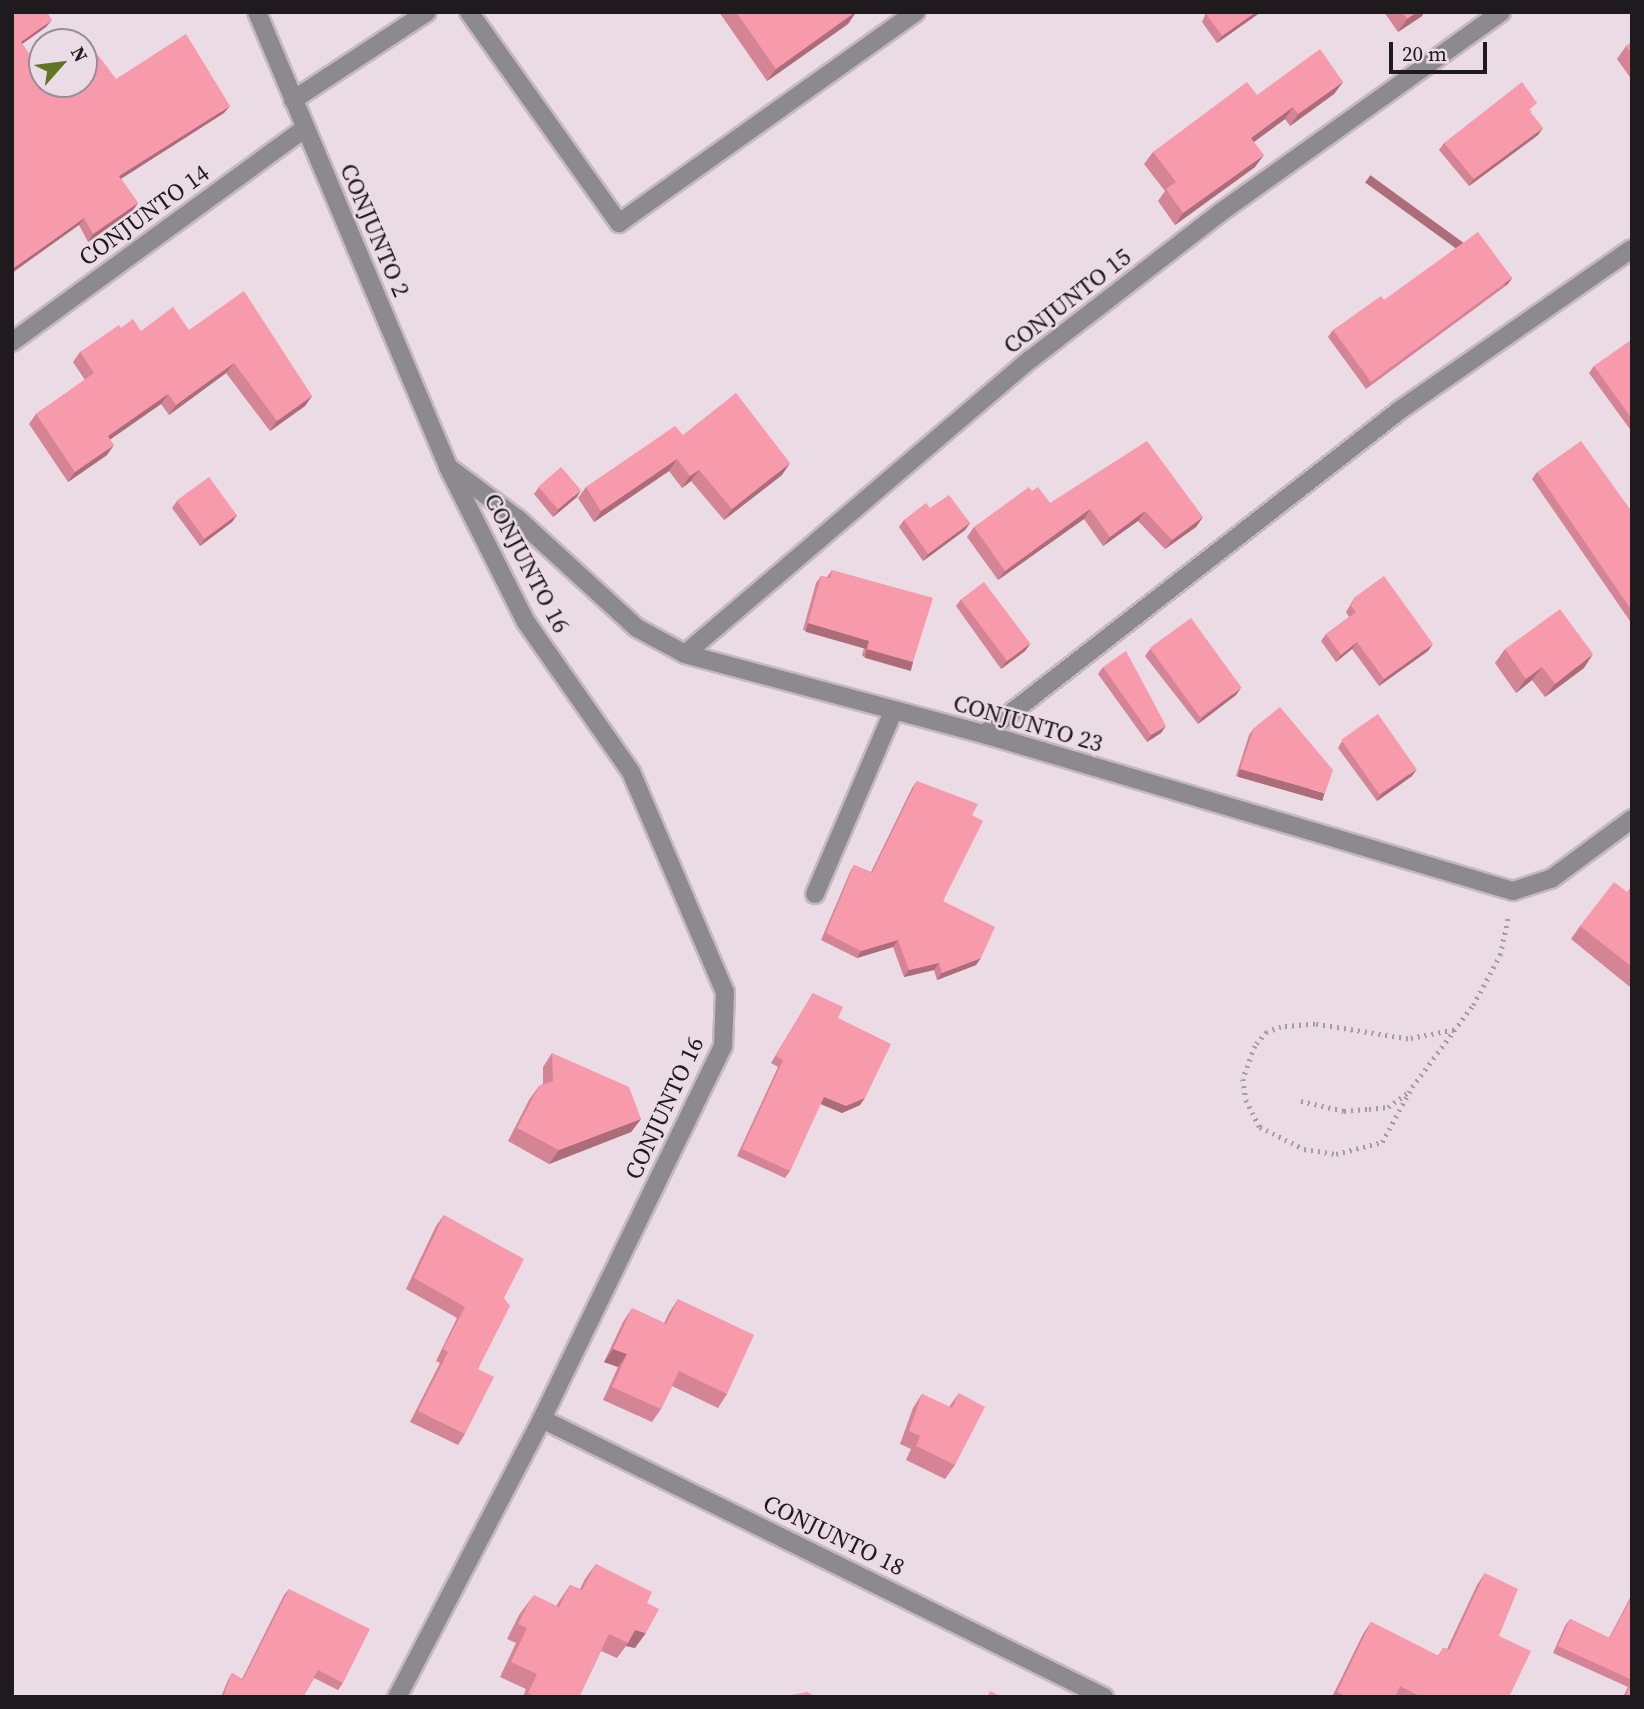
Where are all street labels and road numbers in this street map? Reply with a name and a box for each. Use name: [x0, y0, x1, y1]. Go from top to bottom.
street label: CONJUNTO 14: [73, 158, 215, 272]
street label: CONJUNTO 2: [334, 159, 416, 301]
street label: CONJUNTO 15: [997, 242, 1137, 360]
street label: CONJUNTO 16: [478, 488, 576, 638]
street label: CONJUNTO 23: [950, 688, 1106, 758]
street label: CONJUNTO 16: [618, 1032, 710, 1184]
street label: CONJUNTO 18: [759, 1488, 909, 1582]

